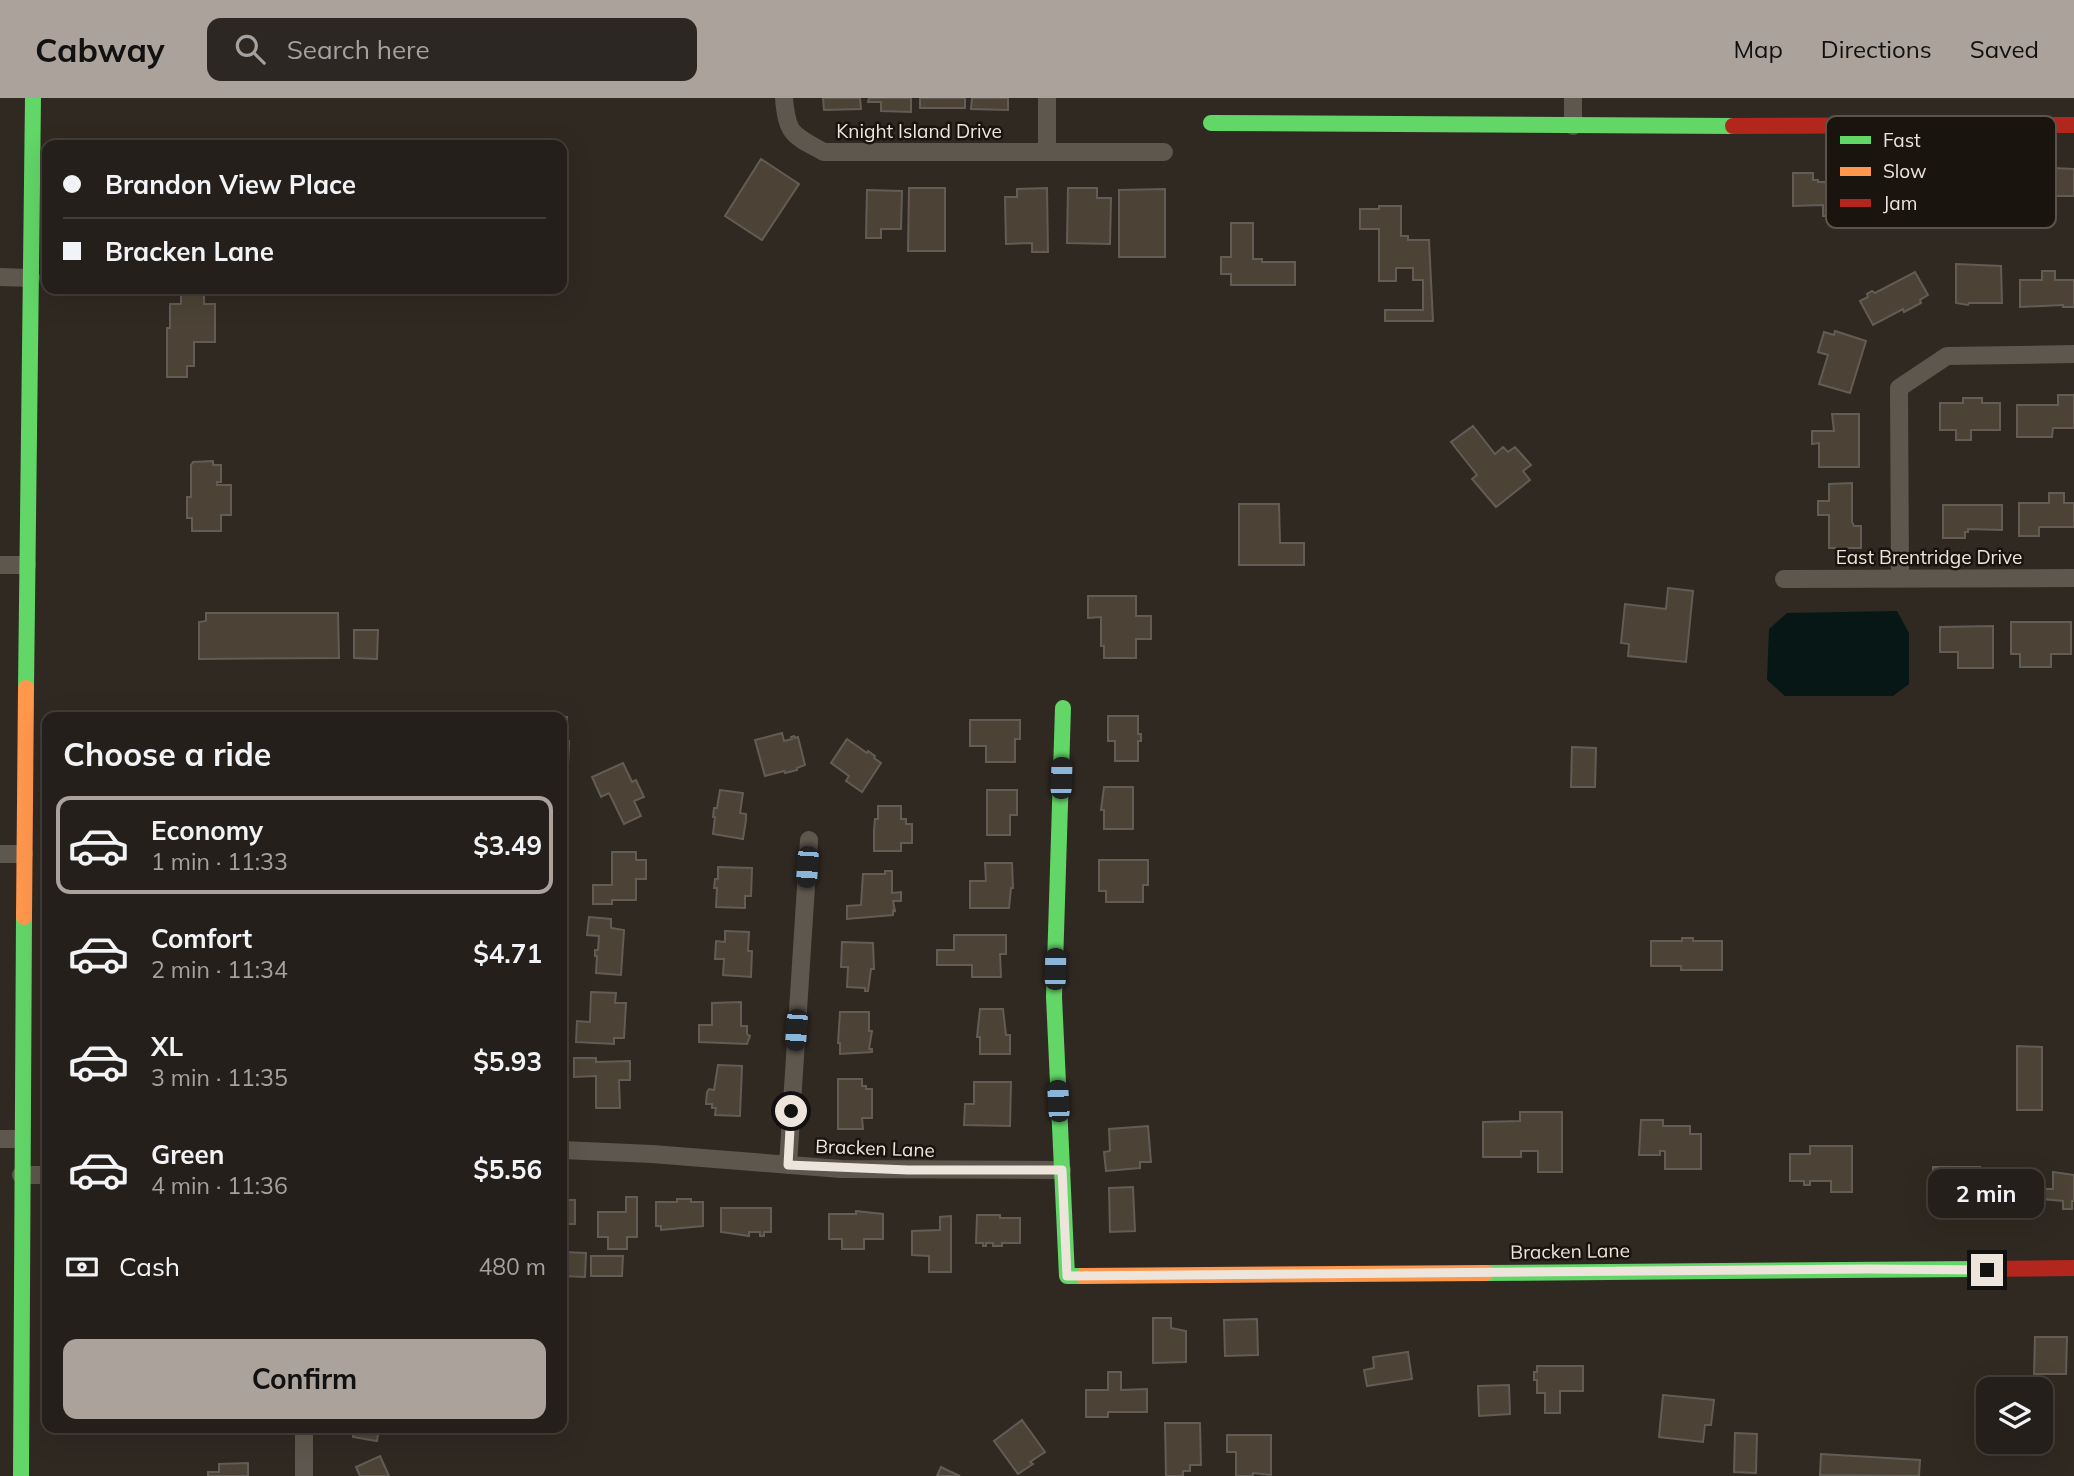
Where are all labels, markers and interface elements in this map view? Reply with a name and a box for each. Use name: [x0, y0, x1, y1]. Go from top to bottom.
search box: [207, 18, 697, 81]
text: Cabway: [35, 29, 165, 70]
icon: search: [231, 30, 269, 68]
text: Search here: [287, 33, 430, 66]
text: Map: [1733, 34, 1783, 64]
text: Directions: [1821, 34, 1932, 64]
text: Saved: [1970, 34, 2039, 64]
legend: [1826, 116, 2056, 228]
street label: Knight Island Drive: [836, 119, 1002, 143]
text: Fast: [1883, 128, 1921, 152]
text: Slow: [1883, 159, 1927, 183]
text: Brandon View Place: [105, 168, 356, 201]
text: Jam: [1883, 191, 1917, 215]
text: Bracken Lane: [105, 235, 274, 268]
street label: East Brentridge Drive: [1836, 545, 2022, 569]
text: Choose a ride: [63, 734, 271, 774]
car: [1050, 757, 1073, 799]
icon: car: [67, 814, 130, 877]
text: Economy: [151, 814, 263, 847]
text: $3.49: [473, 829, 542, 862]
car: [796, 845, 819, 889]
text: 1 min · 11:33: [151, 847, 288, 876]
icon: car: [67, 922, 130, 985]
text: Comfort: [151, 922, 252, 955]
text: $4.71: [473, 937, 542, 970]
car: [1045, 948, 1066, 990]
text: 2 min · 11:34: [151, 955, 288, 984]
car: [785, 1008, 808, 1052]
icon: car: [67, 1030, 130, 1093]
text: XL: [151, 1030, 183, 1063]
text: $5.93: [473, 1045, 542, 1078]
text: 3 min · 11:35: [151, 1063, 288, 1092]
car: [1047, 1079, 1070, 1123]
route start: [775, 1095, 807, 1127]
street label: Bracken Lane: [815, 1134, 935, 1162]
icon: car: [67, 1138, 130, 1201]
text: Green: [151, 1138, 224, 1171]
text: $5.56: [473, 1153, 542, 1186]
callout: 2 min: [1929, 1168, 2045, 1218]
text: 4 min · 11:36: [151, 1171, 288, 1200]
text: 2 min: [1956, 1179, 2016, 1208]
street label: Bracken Lane: [1510, 1238, 1630, 1264]
icon: cash: [63, 1248, 101, 1286]
text: Cash: [119, 1250, 180, 1283]
text: 480 m: [478, 1252, 546, 1281]
route end: [1971, 1254, 2003, 1286]
button: Confirm: [63, 1339, 546, 1419]
map controls: [1976, 1377, 2053, 1454]
button: layers: [1976, 1377, 2053, 1454]

